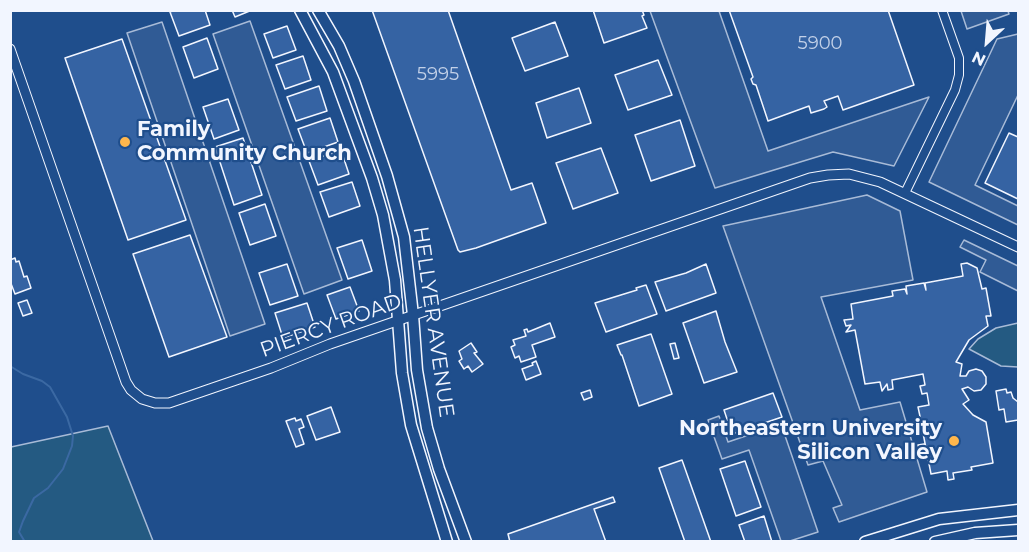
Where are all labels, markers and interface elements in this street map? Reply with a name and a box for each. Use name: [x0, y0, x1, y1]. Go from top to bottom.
north arrow: [957, 12, 1017, 72]
house number: 5900: [798, 33, 842, 55]
text: N: [969, 47, 989, 70]
house number: 5995: [417, 64, 459, 86]
place label: Family Community Church: [137, 117, 352, 167]
marker: Family Community Church: [118, 135, 132, 149]
street label: HELLYER AVENUE: [407, 225, 459, 419]
street label: PIERCY ROAD: [257, 289, 405, 363]
place label: Northeastern University Silicon Valley: [679, 416, 942, 466]
marker: Northeastern University Silicon Valley: [947, 434, 961, 448]

